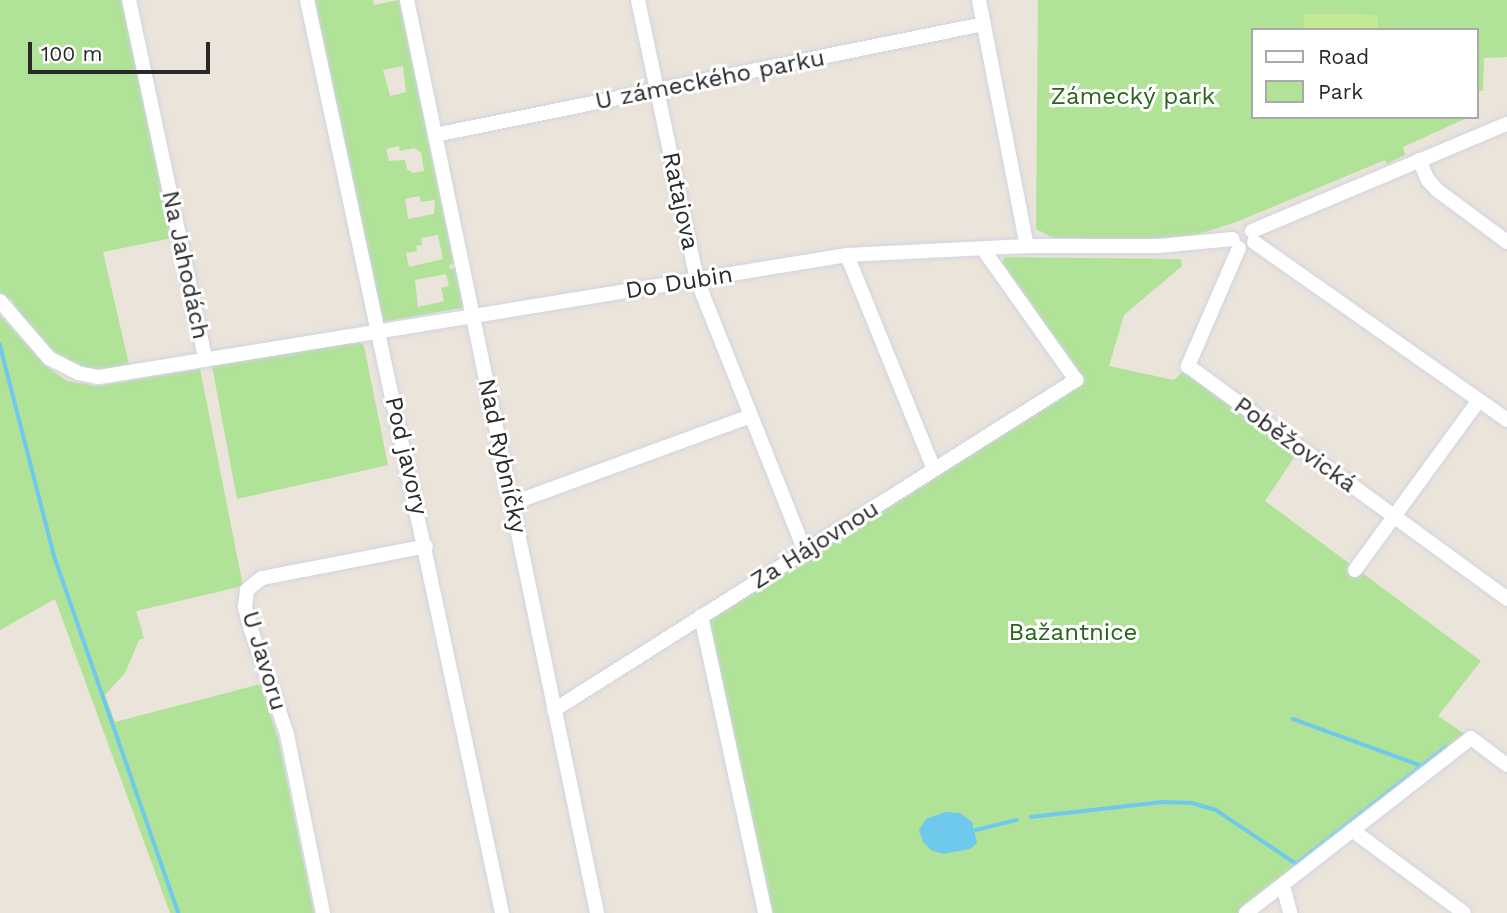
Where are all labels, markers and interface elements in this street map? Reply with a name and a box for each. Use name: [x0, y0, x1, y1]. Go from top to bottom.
scale bar: [32, 28, 214, 72]
legend: [1252, 28, 1479, 119]
text: 100 m: [41, 41, 103, 66]
street label: U zámeckého parku: [593, 44, 827, 116]
text: Road: [1318, 44, 1369, 69]
text: Park: [1318, 79, 1363, 104]
park label: Zámecký park: [1050, 83, 1216, 111]
street label: Ratajova: [656, 149, 704, 253]
street label: Na Jahodách: [155, 188, 215, 342]
street label: Do Dubin: [623, 260, 735, 306]
street label: Nad Rybníčky: [472, 376, 532, 536]
street label: Poběžovická: [1228, 391, 1362, 499]
street label: Pod javory: [378, 394, 434, 518]
street label: Za Hájovnou: [746, 494, 884, 596]
street label: U Javoru: [235, 608, 293, 714]
park label: Bažantnice: [1009, 619, 1137, 647]

